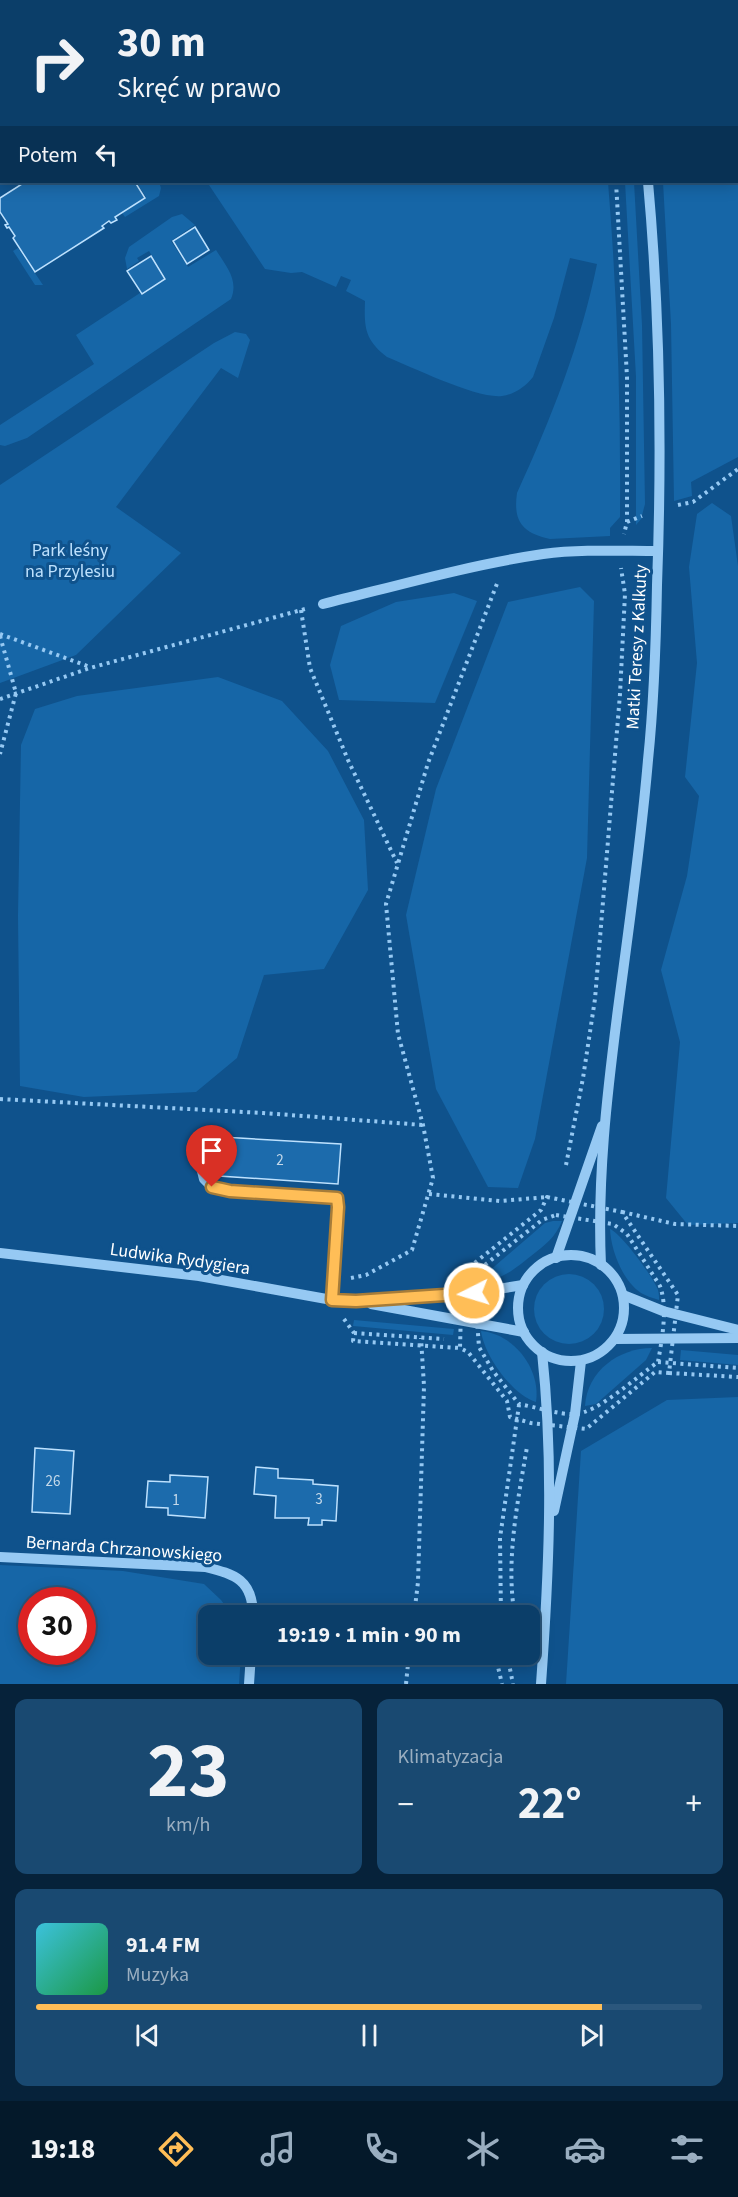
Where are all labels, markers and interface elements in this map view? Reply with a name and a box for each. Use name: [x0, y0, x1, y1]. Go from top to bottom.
text: 30 m: [117, 13, 206, 73]
icon: right: [18, 24, 96, 102]
text: Skręć w prawo: [117, 69, 281, 108]
icon: left: [90, 138, 123, 171]
text: Potem: [18, 139, 78, 171]
park label: Park leśny na Przylesiu: [25, 538, 115, 584]
street label: Matki Teresy z Kalkuty: [620, 563, 654, 730]
pin: [186, 1125, 237, 1187]
icon: arrive: [195, 1134, 228, 1167]
house number: 2: [276, 1150, 284, 1171]
street label: Ludwika Rydygiera: [108, 1237, 252, 1281]
position arrow: [442, 1261, 506, 1325]
house number: 26: [46, 1471, 60, 1492]
house number: 3: [315, 1489, 323, 1510]
house number: 1: [172, 1490, 180, 1511]
street label: Bernarda Chrzanowskiego: [25, 1530, 223, 1568]
speed limit sign: 30: [18, 1587, 96, 1665]
text: 19:19 · 1 min · 90 m: [277, 1619, 461, 1651]
text: 23: [147, 1716, 229, 1827]
text: Klimatyzacja: [398, 1743, 503, 1771]
text: 22°: [518, 1772, 582, 1836]
text: −: [398, 1781, 414, 1828]
text: +: [686, 1781, 702, 1828]
text: km/h: [166, 1811, 210, 1839]
text: 91.4 FM: [126, 1929, 200, 1961]
text: Muzyka: [126, 1961, 189, 1989]
icon: previous: [131, 2019, 164, 2052]
icon: pause: [353, 2019, 386, 2052]
icon: next: [575, 2019, 608, 2052]
icon: directions: [155, 2128, 197, 2170]
icon: music: [257, 2128, 299, 2170]
icon: phone: [360, 2128, 402, 2170]
icon: climate: [462, 2128, 504, 2170]
icon: car: [564, 2128, 606, 2170]
icon: filters: [666, 2128, 708, 2170]
text: 19:18: [30, 2130, 95, 2169]

